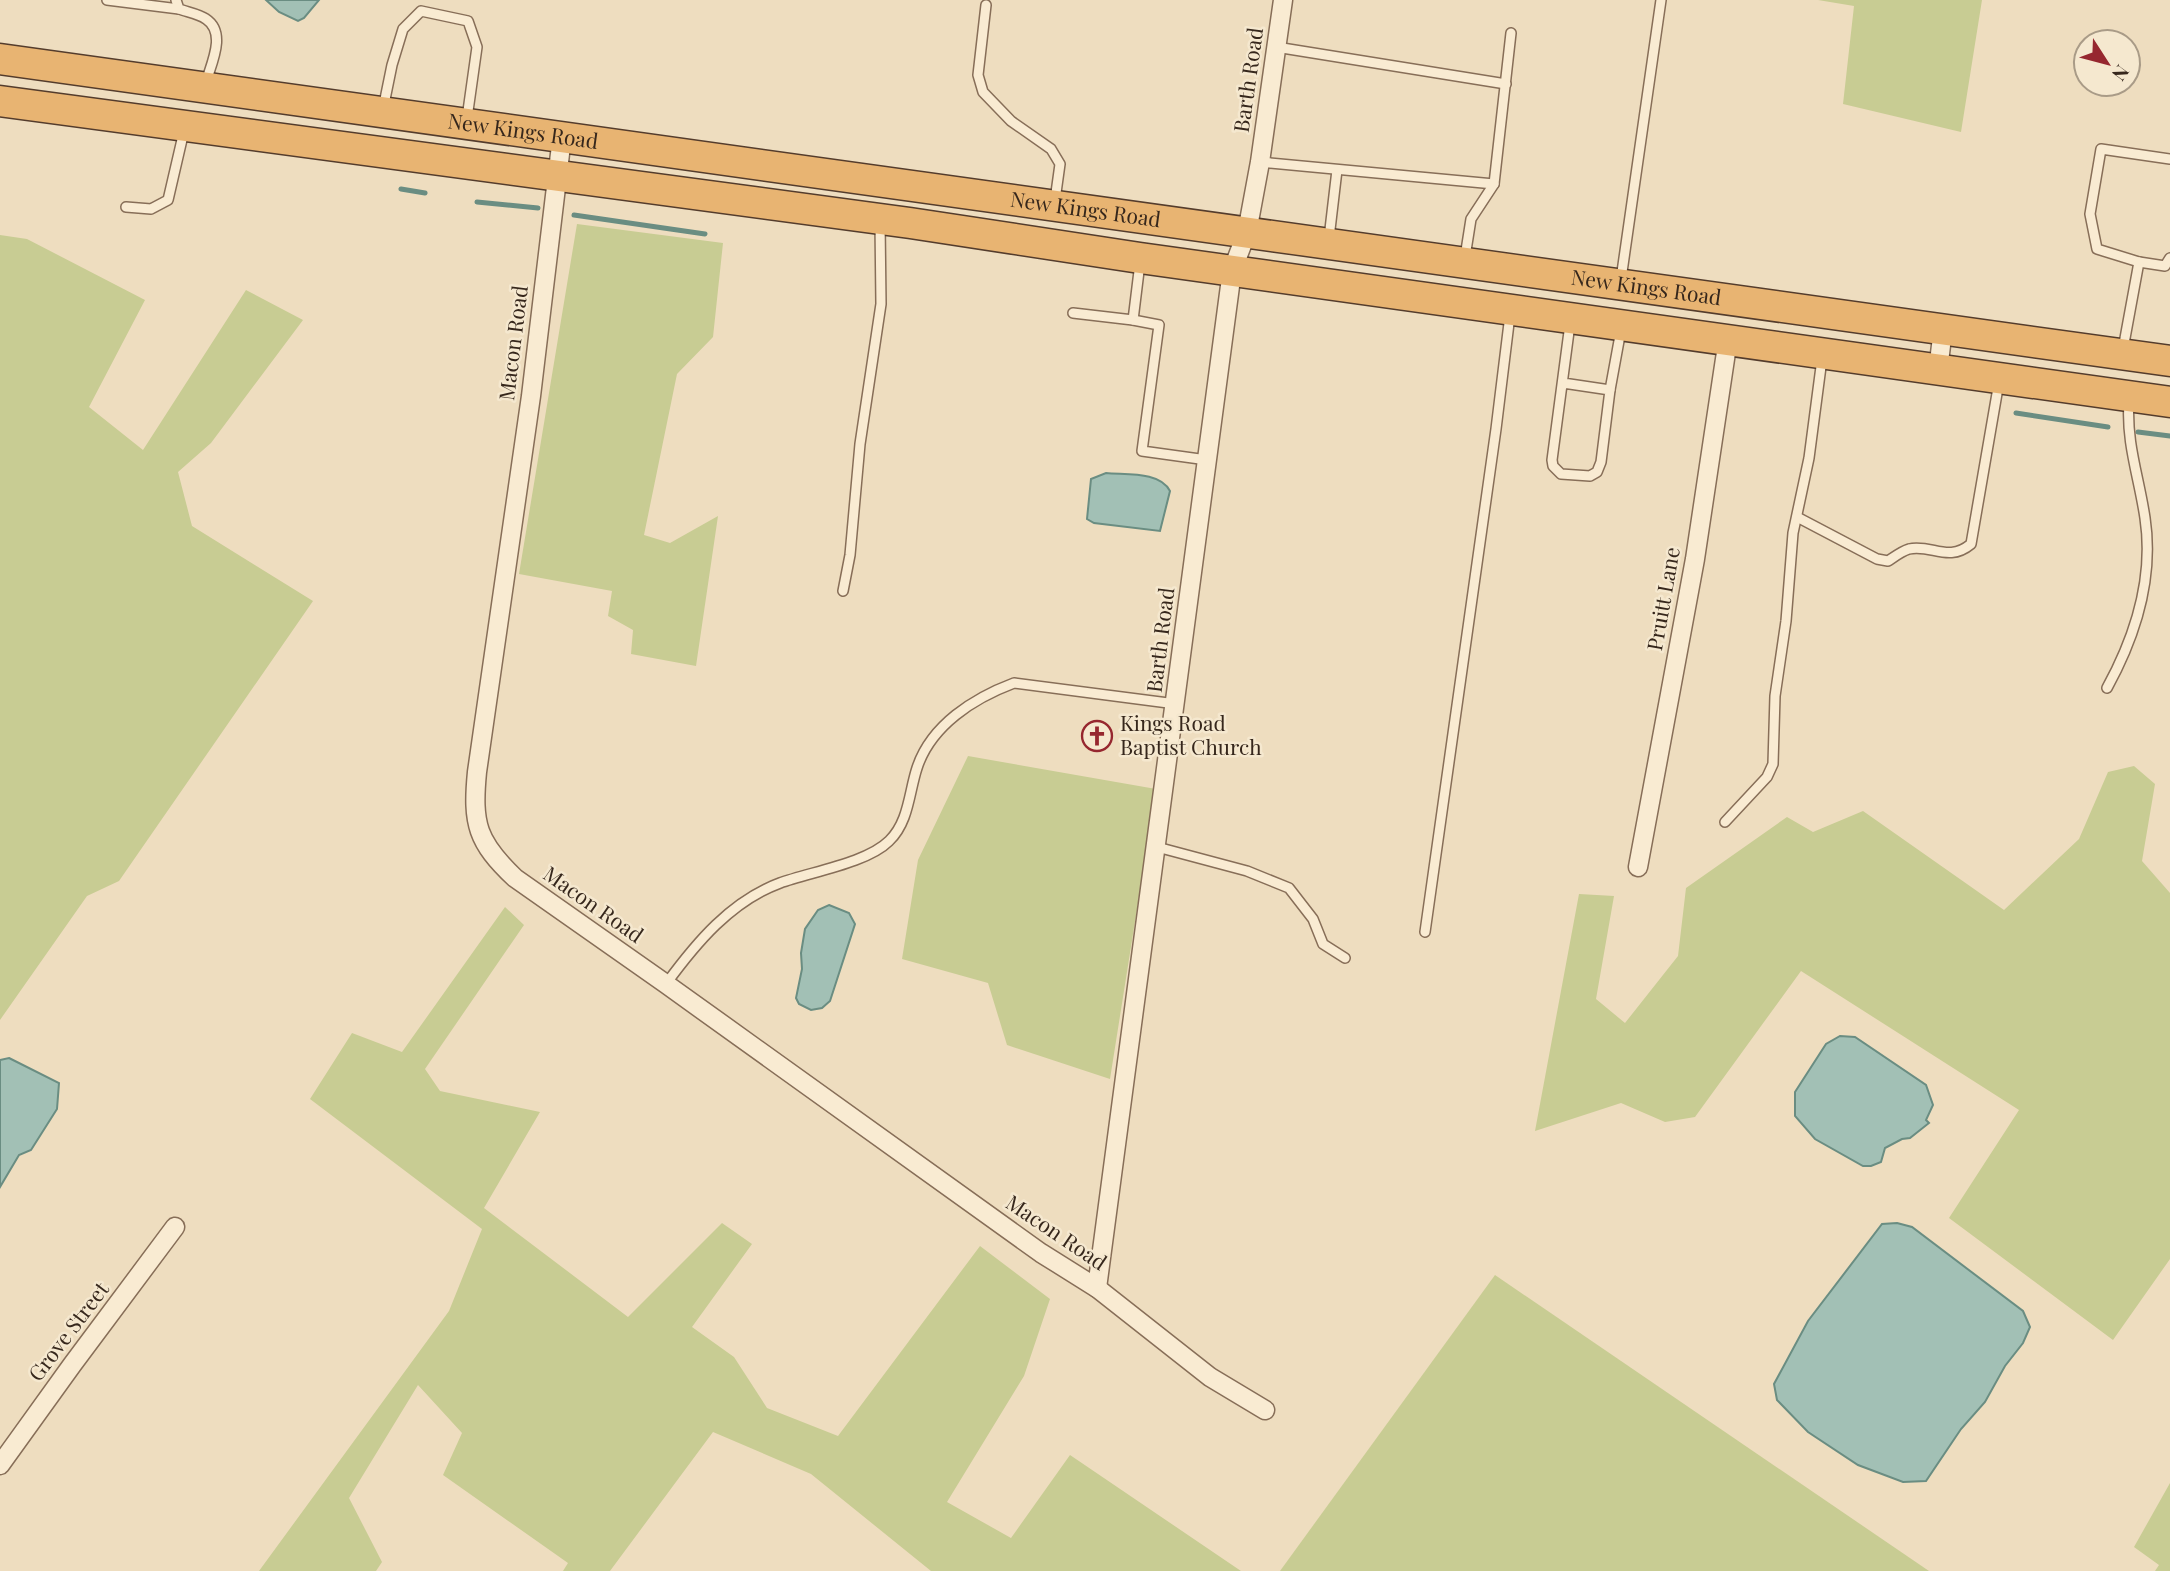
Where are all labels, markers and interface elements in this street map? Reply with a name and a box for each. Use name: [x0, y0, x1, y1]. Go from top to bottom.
street label: Barth Road: [1226, 25, 1268, 134]
north arrow: [2072, 28, 2142, 98]
text: N: [2107, 60, 2136, 87]
street label: New Kings Road: [446, 105, 600, 154]
street label: New Kings Road: [1009, 184, 1163, 232]
street label: New Kings Road: [1569, 262, 1723, 310]
street label: Macon Road: [491, 284, 533, 402]
street label: Pruitt Lane: [1639, 545, 1685, 653]
street label: Barth Road: [1139, 586, 1179, 694]
place label: Kings Road Baptist Church: [1120, 708, 1262, 760]
church icon: Kings Road Baptist Church: [1080, 719, 1114, 753]
street label: Macon Road: [539, 859, 650, 948]
street label: Macon Road: [1001, 1187, 1113, 1275]
street label: Grove Street: [21, 1275, 114, 1386]

